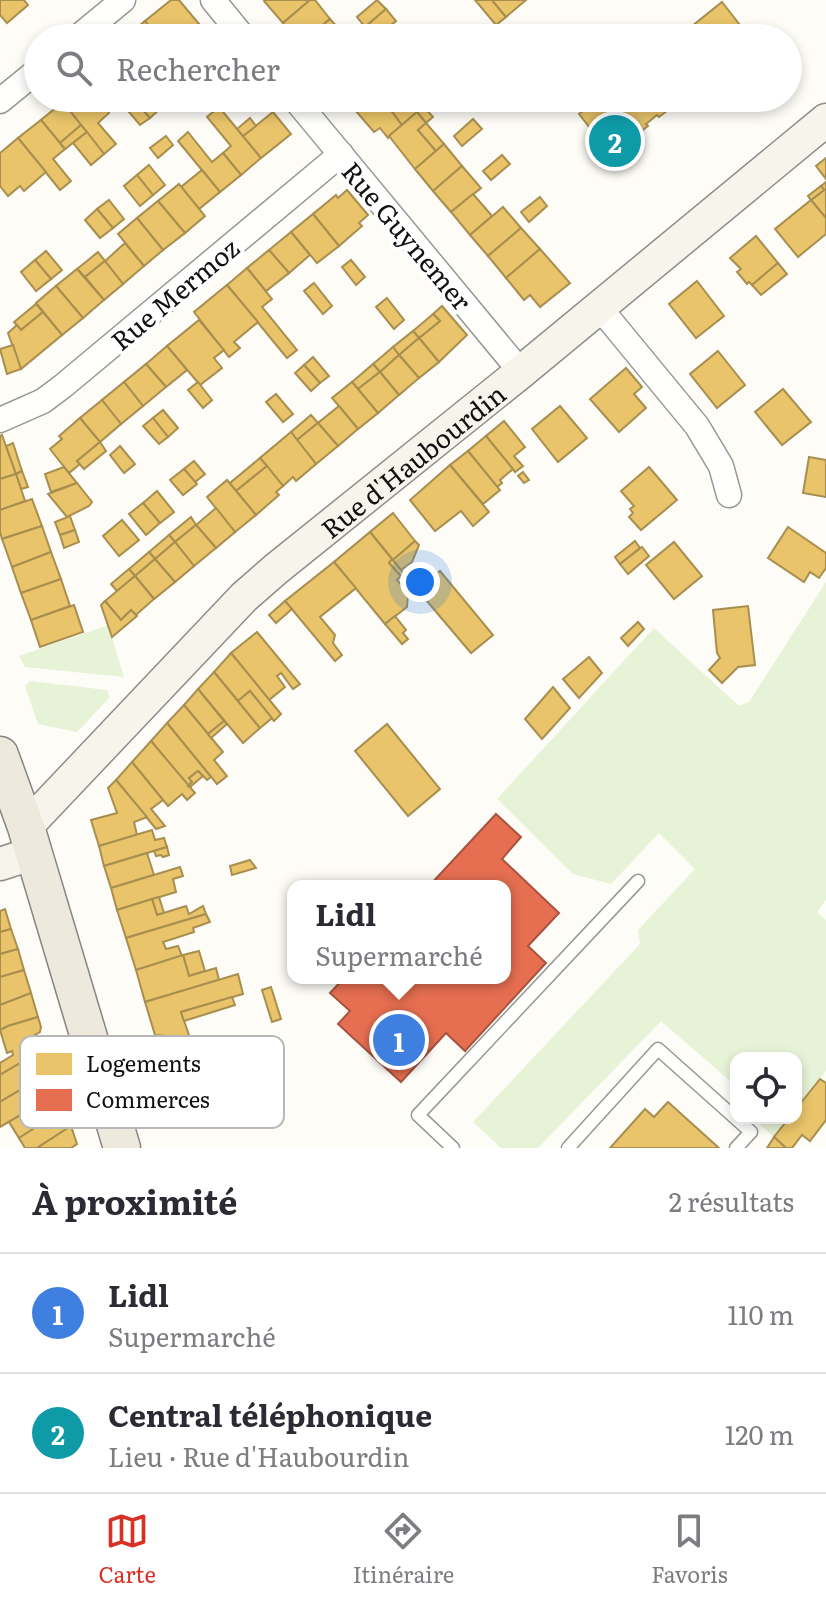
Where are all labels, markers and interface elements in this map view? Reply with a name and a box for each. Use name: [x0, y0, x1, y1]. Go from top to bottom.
search box: [24, 24, 802, 112]
icon: search: [52, 46, 96, 90]
text: Rechercher: [116, 46, 280, 90]
pin: 2: [589, 111, 641, 171]
street label: Rue Guynemer: [334, 152, 483, 319]
street label: Rue Mermoz: [101, 228, 247, 358]
street label: Rue d'Haubourdin: [311, 373, 513, 546]
your location: [400, 562, 440, 602]
popup: [287, 880, 511, 984]
text: Lidl: [315, 891, 376, 935]
text: Supermarché: [315, 935, 483, 974]
pin: 1: [373, 1010, 425, 1070]
legend: [20, 1036, 284, 1128]
text: Logements: [86, 1046, 201, 1079]
map controls: [730, 1052, 802, 1124]
button: locate: [730, 1052, 802, 1124]
text: Commerces: [86, 1082, 210, 1115]
text: À proximité: [32, 1175, 237, 1225]
text: 2 résultats: [669, 1181, 794, 1220]
text: Lidl: [108, 1272, 169, 1316]
text: 1: [53, 1294, 63, 1333]
text: 110 m: [727, 1294, 794, 1333]
text: Supermarché: [108, 1316, 276, 1355]
text: Central téléphonique: [108, 1392, 432, 1436]
text: 2: [51, 1414, 65, 1453]
text: 120 m: [725, 1414, 794, 1453]
text: Lieu · Rue d'Haubourdin: [108, 1436, 409, 1475]
tab: Carte: [98, 1509, 156, 1590]
tab: Itinéraire: [353, 1509, 454, 1590]
tab: Favoris: [651, 1509, 728, 1590]

